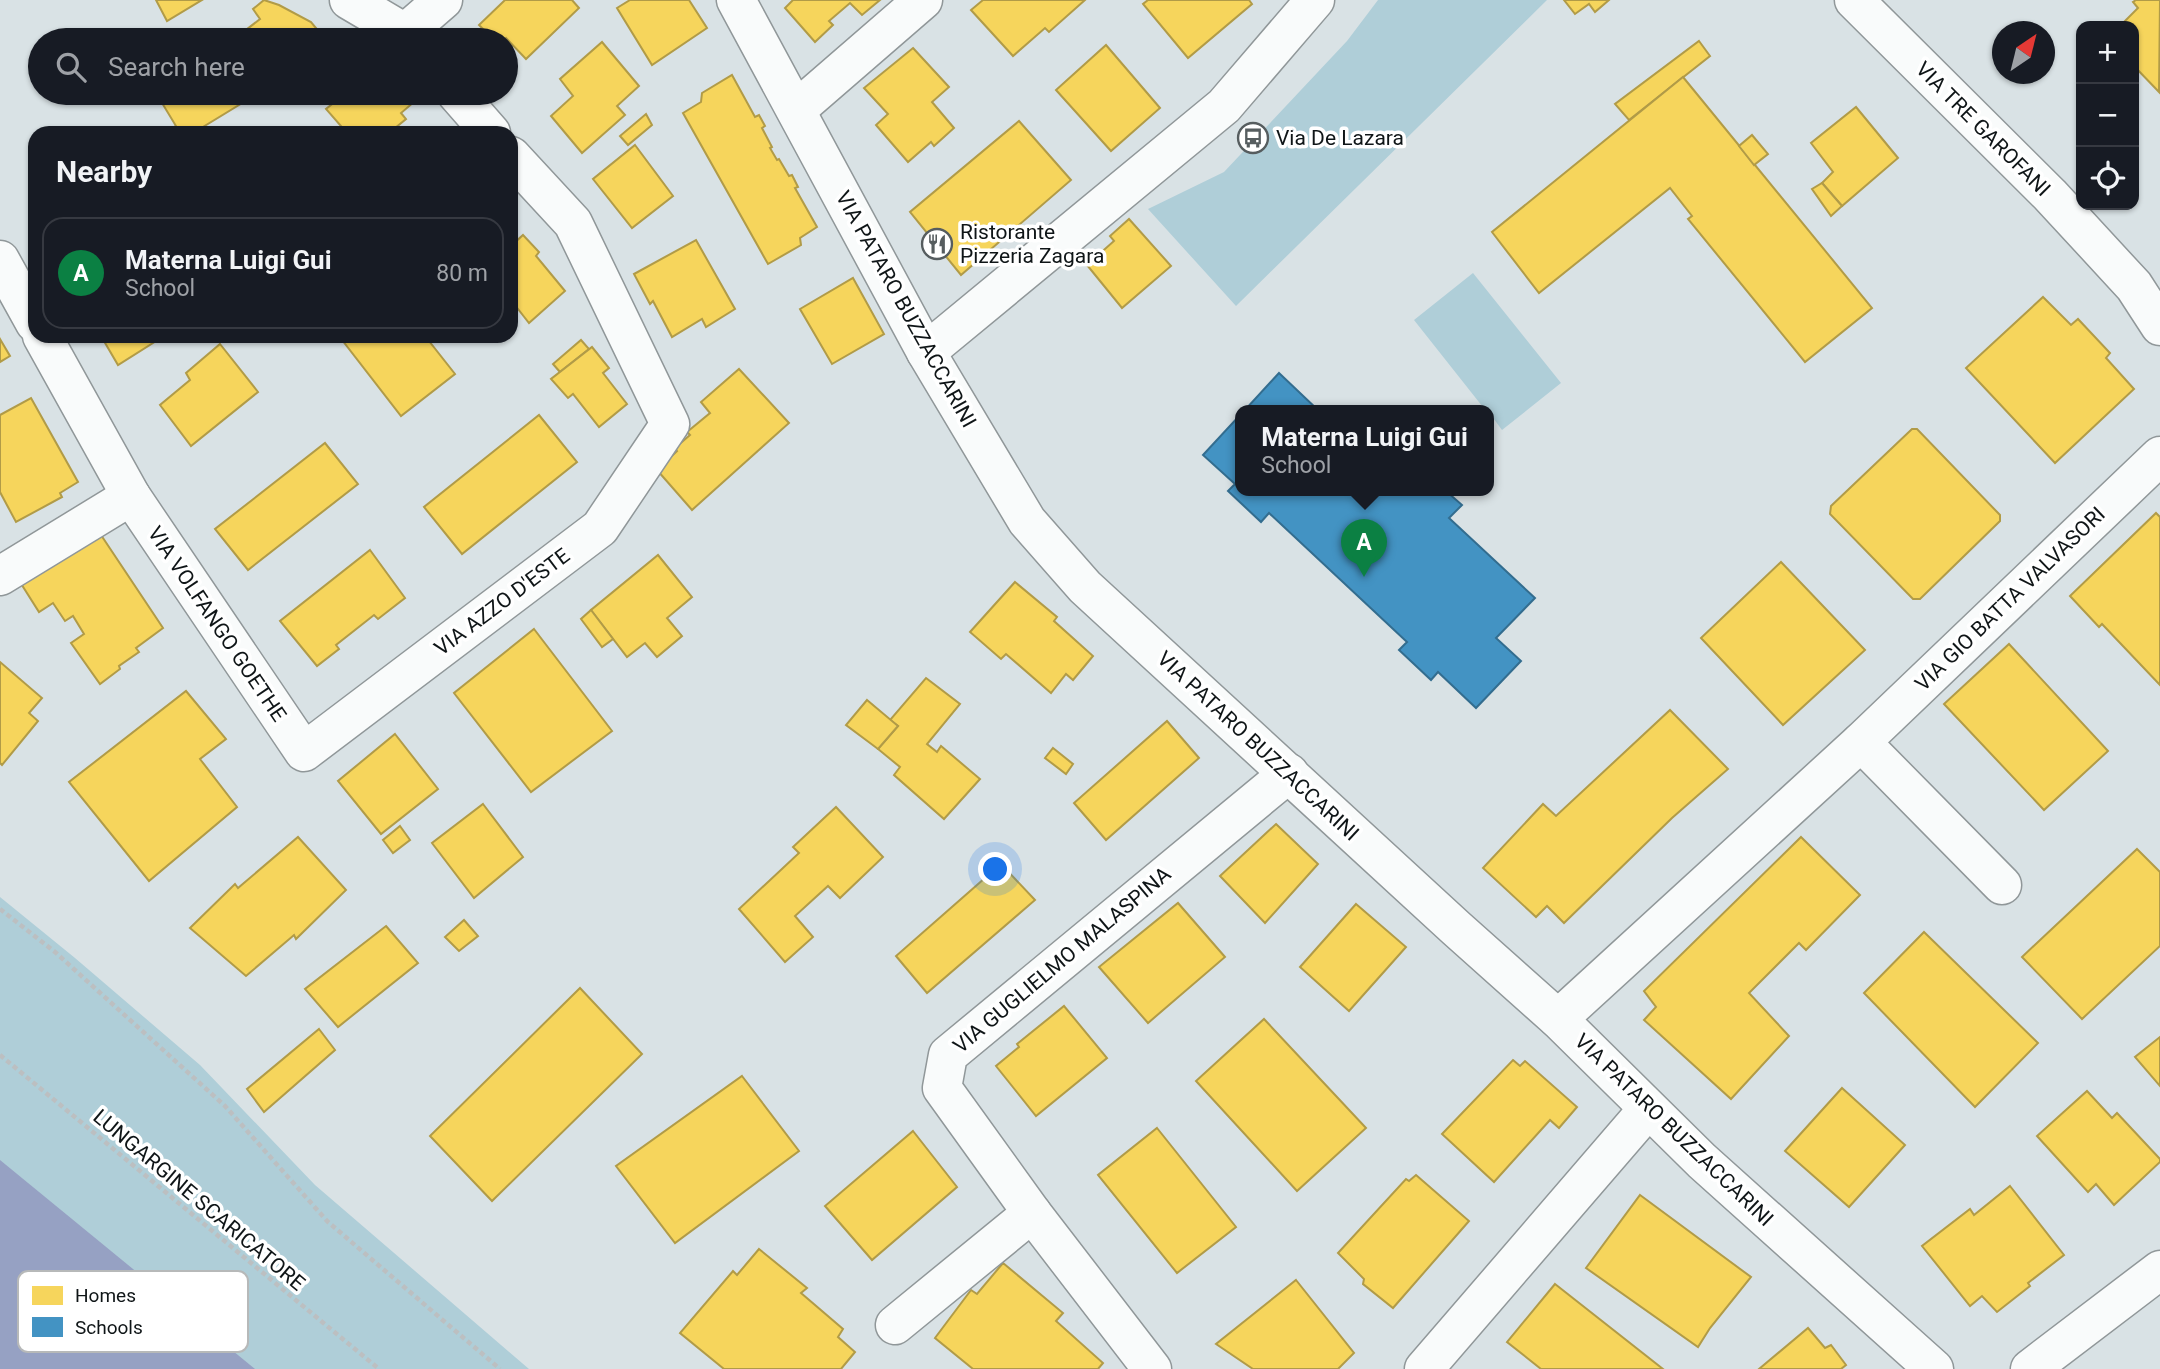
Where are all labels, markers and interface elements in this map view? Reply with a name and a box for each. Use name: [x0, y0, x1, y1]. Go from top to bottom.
north arrow: [1992, 21, 2055, 84]
map controls: [2076, 21, 2139, 210]
button: +: [2076, 21, 2139, 84]
search box: [28, 28, 518, 105]
icon: search: [52, 48, 90, 86]
text: Search here: [108, 52, 245, 82]
street label: VIA TRE GAROFANI: [1911, 57, 2055, 201]
button: −: [2076, 84, 2139, 147]
bus stop icon: Via De Lazara: [1236, 121, 1270, 155]
place label: Via De Lazara: [1276, 126, 1404, 150]
button: locate: [2076, 147, 2139, 210]
text: Nearby: [56, 154, 152, 189]
street label: VIA PATARO BUZZACCARINI: [831, 187, 981, 431]
place label: Ristorante Pizzeria Zagara: [960, 220, 1104, 268]
restaurant icon: Ristorante Pizzeria Zagara: [920, 227, 954, 261]
text: Materna Luigi Gui: [125, 245, 332, 275]
text: A: [73, 260, 89, 287]
text: 80 m: [436, 260, 488, 287]
text: School: [125, 275, 195, 302]
popup: [1235, 405, 1494, 496]
text: Materna Luigi Gui: [1261, 422, 1468, 452]
text: School: [1261, 452, 1331, 479]
street label: VIA GIO BATTA VALVASORI: [1910, 502, 2110, 696]
pin: A: [1341, 519, 1387, 577]
street label: VIA VOLFANGO GOETHE: [143, 522, 291, 726]
street label: VIA AZZO D'ESTE: [430, 543, 574, 661]
street label: VIA PATARO BUZZACCARINI: [1152, 646, 1364, 846]
your location: [978, 852, 1012, 886]
street label: VIA GUGLIELMO MALASPINA: [948, 862, 1176, 1058]
street label: VIA PATARO BUZZACCARINI: [1570, 1029, 1778, 1231]
street label: LUNGARGINE SCARICATORE: [88, 1104, 310, 1296]
legend: [18, 1271, 248, 1352]
text: Homes: [75, 1284, 136, 1307]
text: Schools: [75, 1316, 143, 1339]

